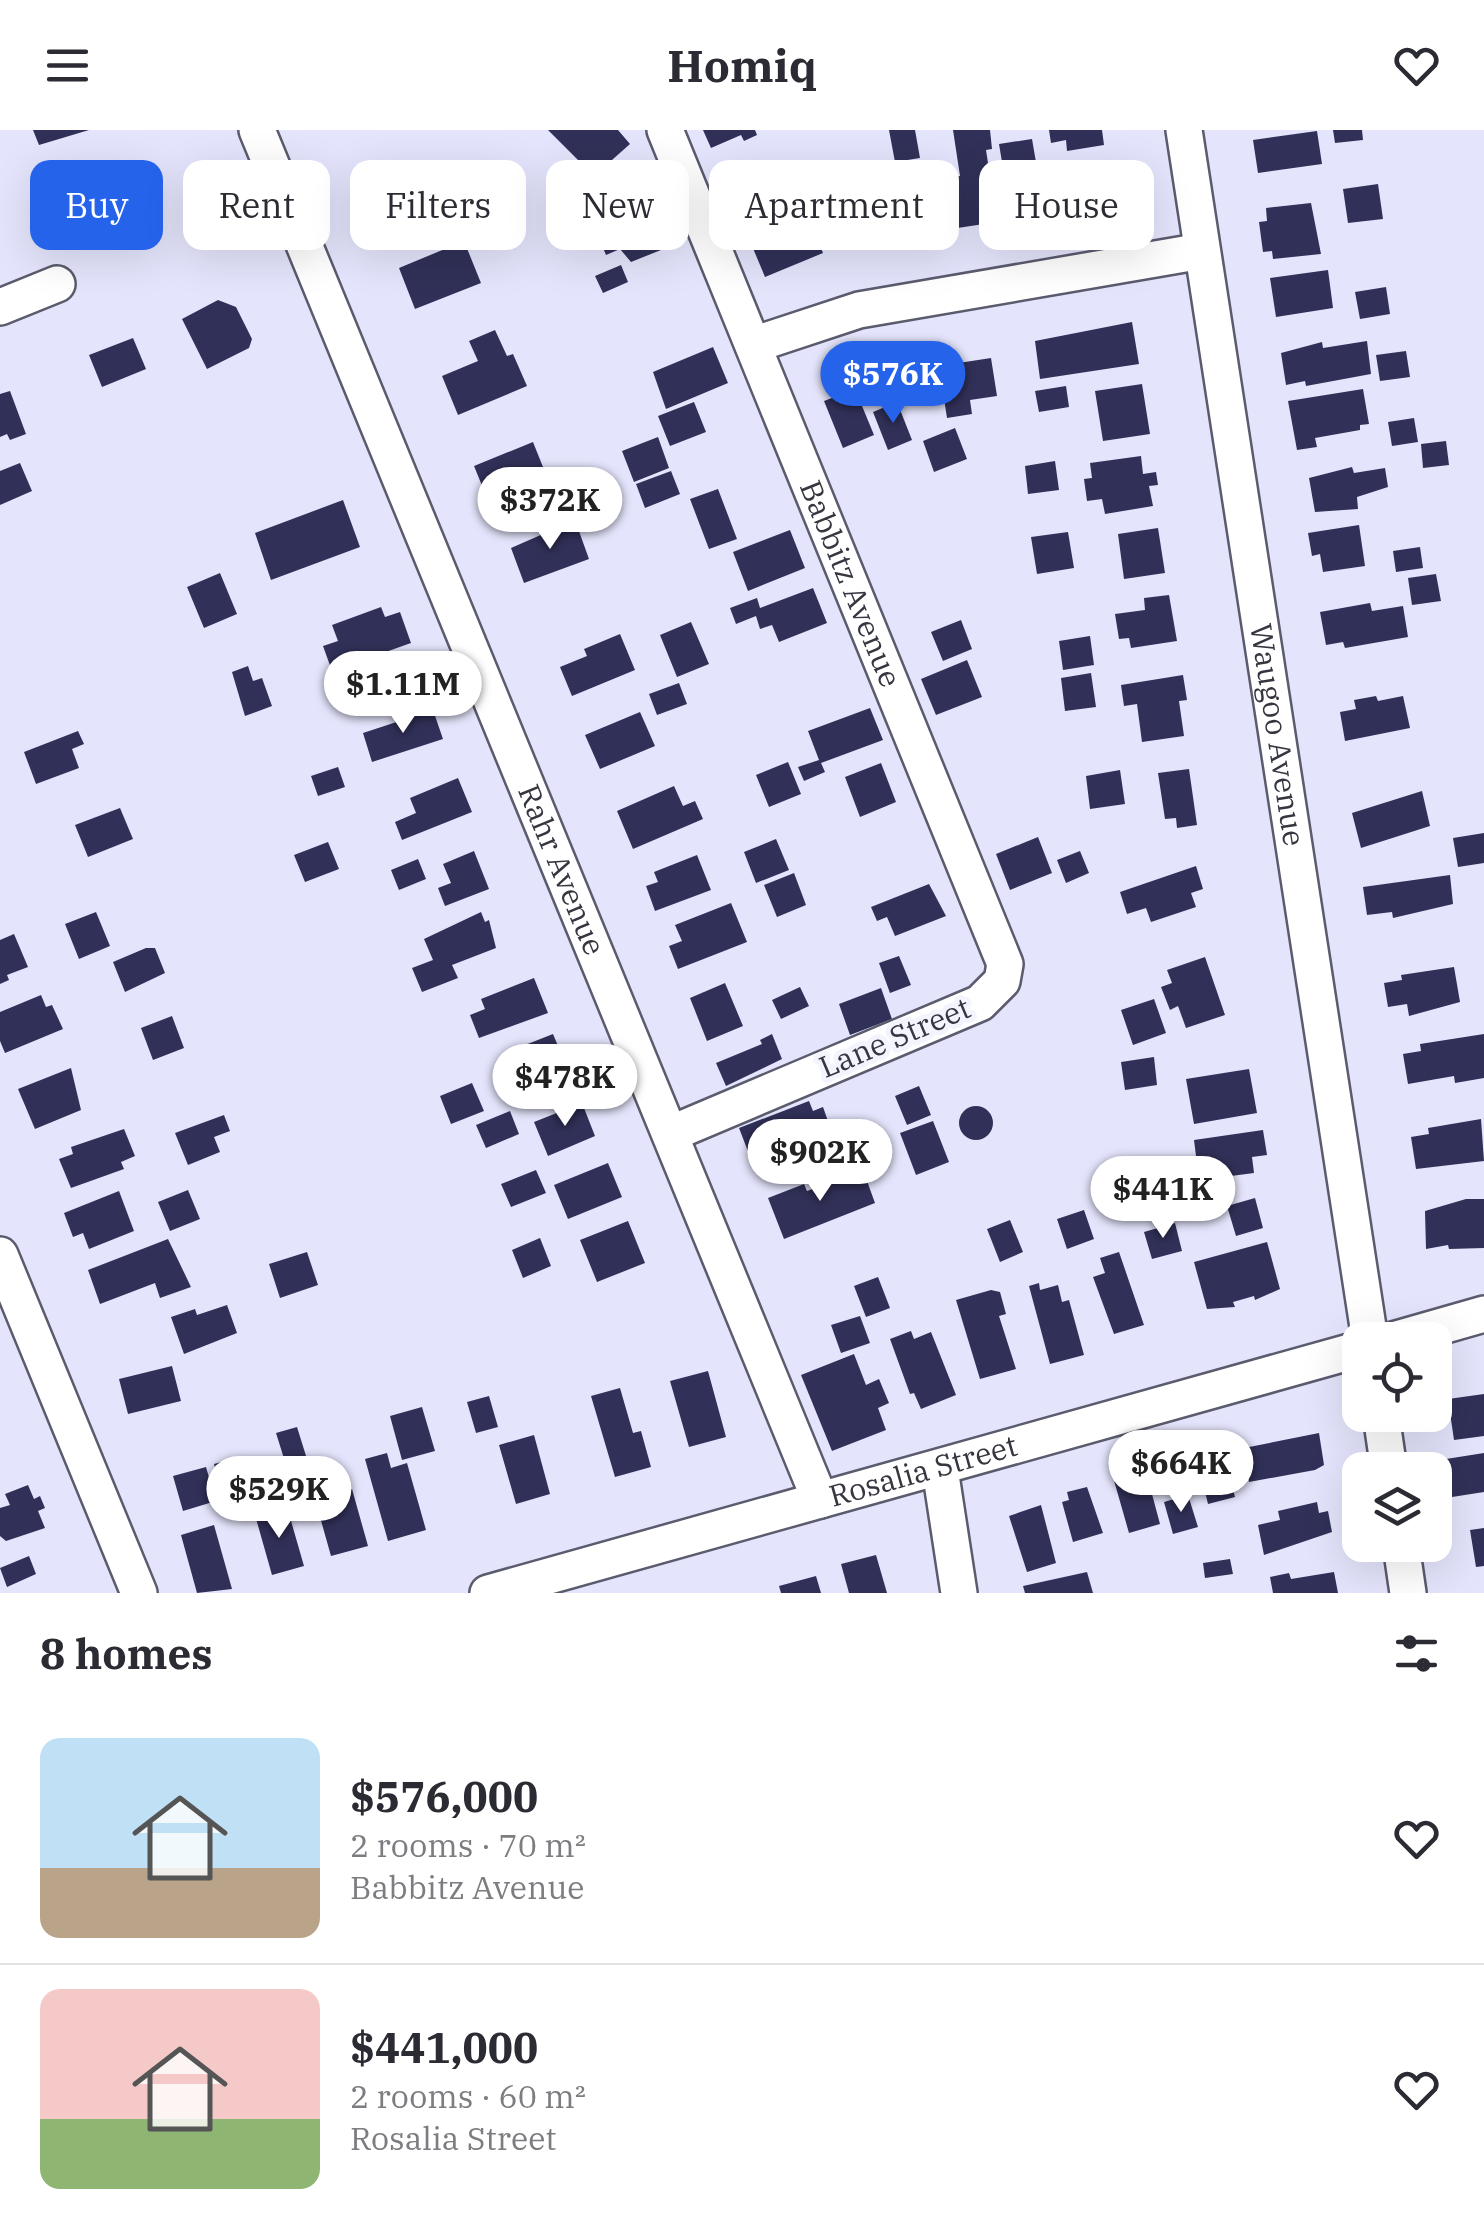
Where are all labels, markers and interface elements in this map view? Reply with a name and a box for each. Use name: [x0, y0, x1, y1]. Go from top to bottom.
text: Homiq: [667, 36, 817, 94]
icon: menu: [40, 38, 95, 93]
icon: heart: [1389, 38, 1444, 93]
chip: Buy: [30, 160, 163, 250]
chip: Rent: [183, 160, 330, 250]
chip: Filters: [350, 160, 526, 250]
chip: New: [546, 160, 689, 250]
chip: Apartment: [709, 160, 959, 250]
chip: House: [979, 160, 1154, 250]
pin: $576K: [823, 341, 963, 426]
text: $576K: [842, 352, 944, 394]
pin: $372K: [480, 467, 620, 552]
street label: Babbitz Avenue: [792, 474, 911, 692]
text: $372K: [499, 478, 601, 520]
street label: Waugoo Avenue: [1242, 621, 1315, 849]
pin: $1.11M: [322, 651, 484, 736]
text: $1.11M: [346, 662, 460, 704]
street label: Rahr Avenue: [510, 778, 615, 961]
street label: Lane Street: [813, 987, 976, 1086]
pin: $478K: [495, 1044, 635, 1129]
text: $478K: [514, 1055, 616, 1097]
pin: $902K: [750, 1119, 890, 1204]
text: $902K: [769, 1130, 871, 1172]
pin: $441K: [1093, 1156, 1233, 1241]
text: $441K: [1112, 1167, 1214, 1209]
map controls: [1342, 1322, 1452, 1562]
button: locate: [1342, 1322, 1452, 1432]
street label: Rosalia Street: [824, 1425, 1021, 1515]
pin: $664K: [1111, 1430, 1251, 1515]
text: $664K: [1130, 1441, 1232, 1483]
button: layers: [1342, 1452, 1452, 1562]
pin: $529K: [209, 1456, 349, 1541]
text: $529K: [228, 1467, 330, 1509]
text: 8 homes: [40, 1626, 213, 1681]
icon: filters: [1389, 1626, 1444, 1681]
text: $576,000: [350, 1769, 538, 1824]
icon: home: [120, 1778, 240, 1898]
icon: heart: [1389, 1811, 1444, 1866]
text: 2 rooms · 70 m²: [350, 1824, 586, 1866]
text: Babbitz Avenue: [350, 1866, 584, 1908]
text: $441,000: [350, 2020, 538, 2075]
icon: home: [120, 2029, 240, 2149]
icon: heart: [1389, 2062, 1444, 2117]
text: 2 rooms · 60 m²: [350, 2075, 586, 2117]
text: Rosalia Street: [350, 2117, 557, 2159]

